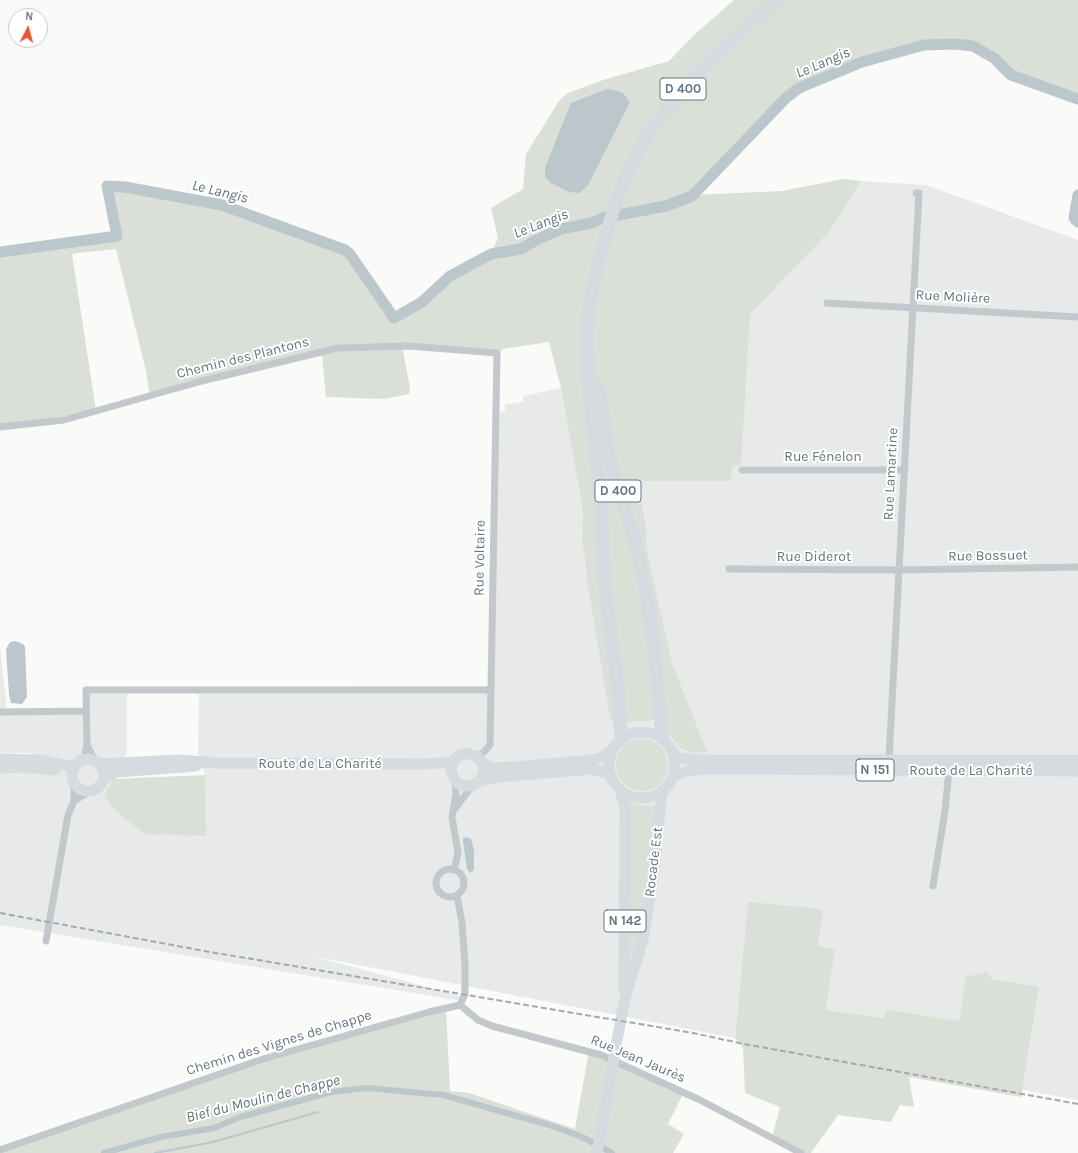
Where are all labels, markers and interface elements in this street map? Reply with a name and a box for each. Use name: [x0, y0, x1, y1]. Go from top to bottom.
north arrow: [8, 8, 48, 48]
text: N: [25, 10, 34, 23]
water label: Le Langis: [793, 44, 853, 82]
road number: D 400: [660, 78, 706, 100]
water label: Le Langis: [190, 176, 250, 208]
water label: Le Langis: [511, 205, 571, 243]
street label: Rue Molière: [915, 287, 991, 307]
street label: Chemin des Plantons: [175, 333, 311, 383]
street label: Rue Lamartine: [880, 427, 902, 521]
street label: Rue Fénelon: [784, 449, 862, 465]
road number: D 400: [595, 480, 641, 502]
street label: Rue Voltaire: [471, 520, 489, 596]
street label: Rue Bossuet: [948, 547, 1028, 565]
street label: Rue Diderot: [777, 549, 851, 565]
street label: Route de La Charité: [258, 756, 382, 772]
road number: N 151: [856, 759, 894, 781]
street label: Route de La Charité: [909, 763, 1033, 779]
street label: Rocade Est: [641, 826, 667, 898]
road number: N 142: [604, 910, 646, 932]
street label: Chemin des Vignes de Chappe: [184, 1007, 374, 1079]
street label: Rue Jean Jaurès: [588, 1031, 688, 1087]
water label: Bief du Moulin de Chappe: [184, 1071, 342, 1127]

